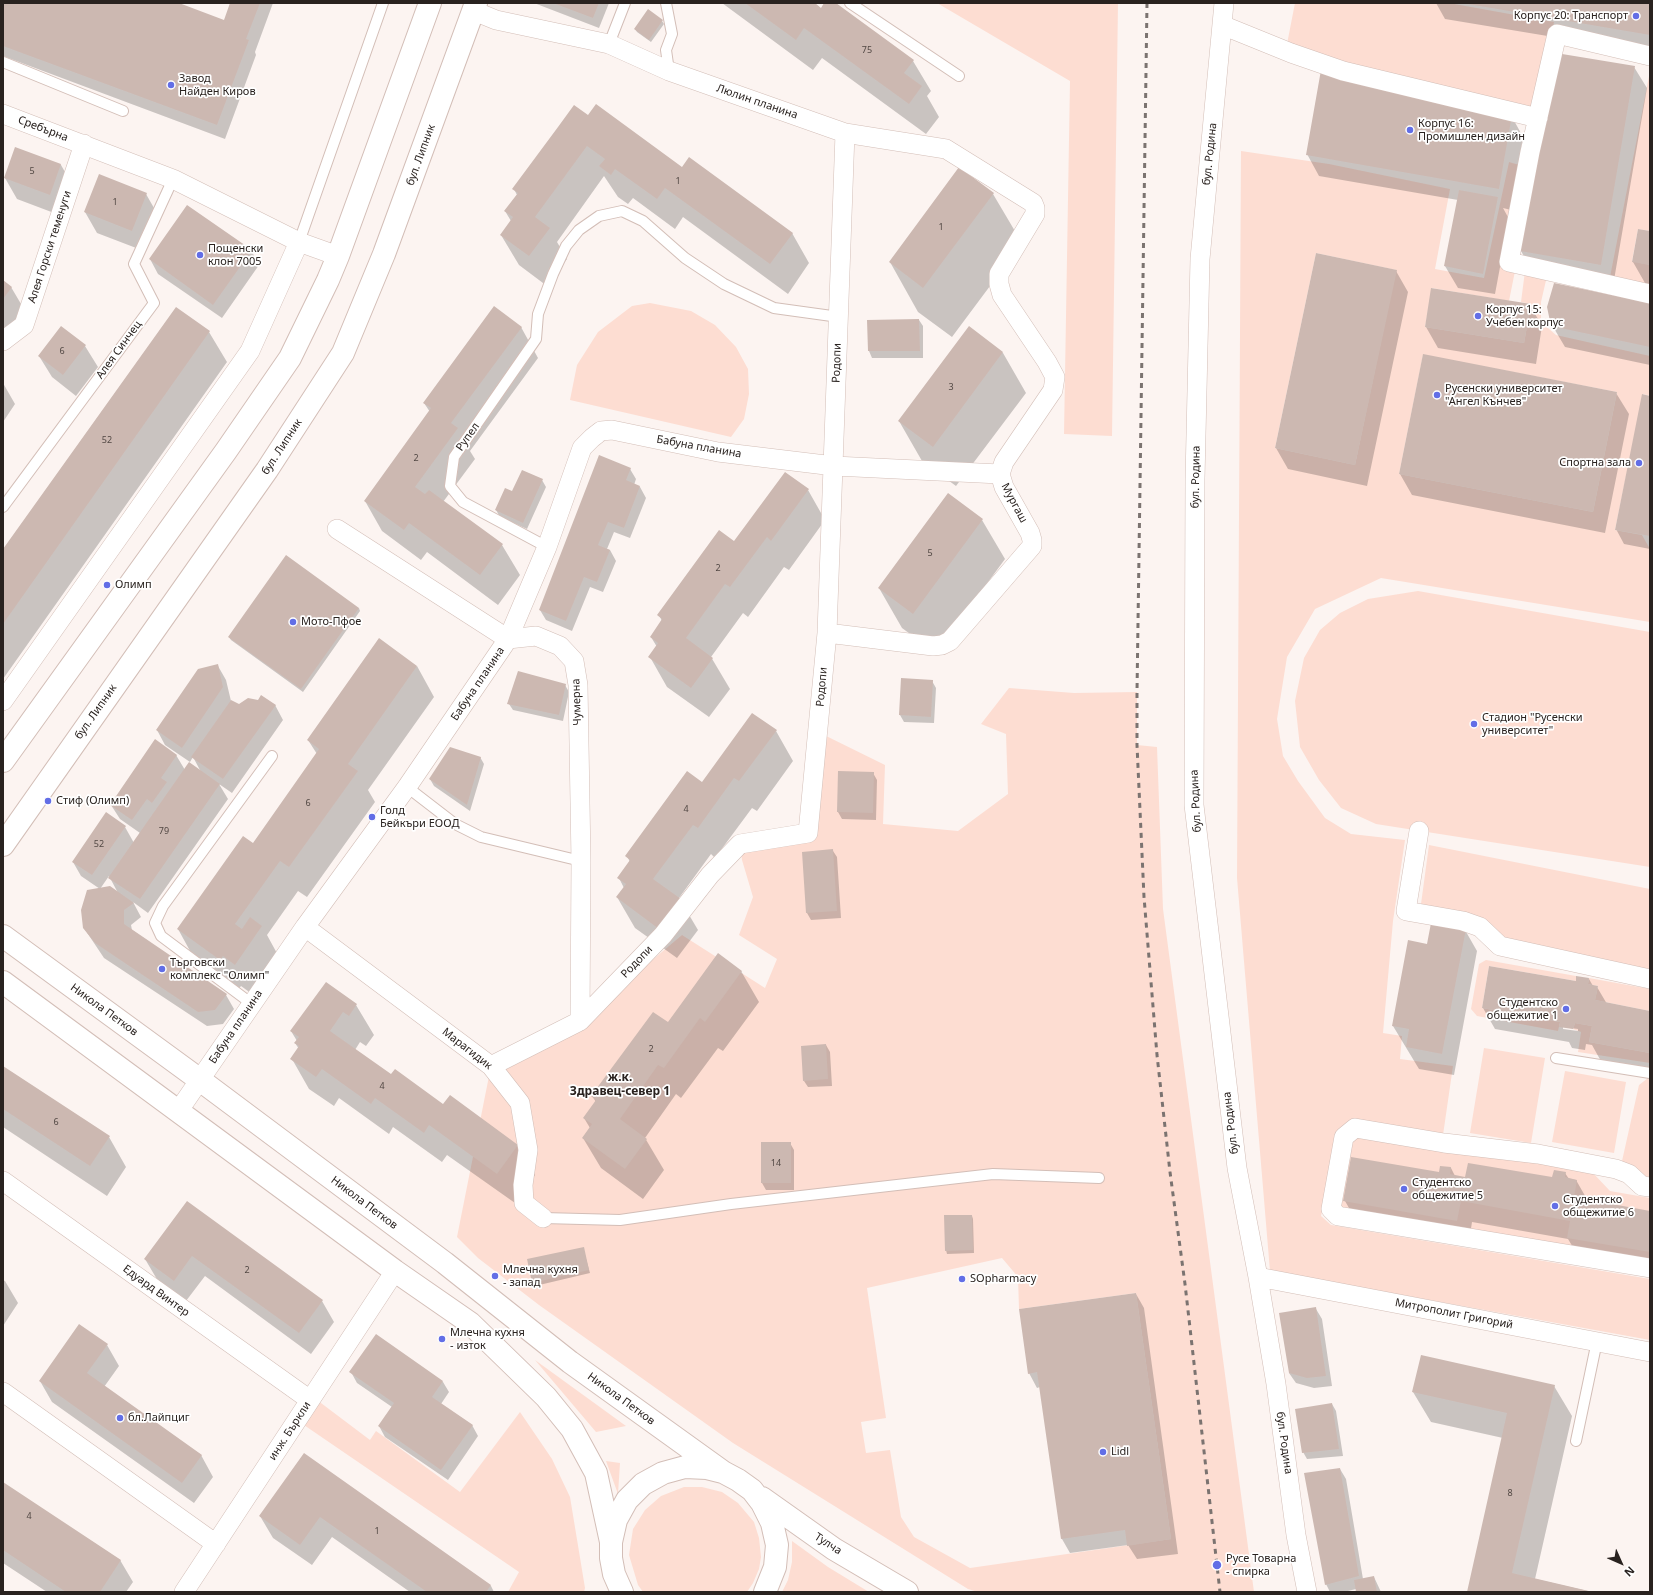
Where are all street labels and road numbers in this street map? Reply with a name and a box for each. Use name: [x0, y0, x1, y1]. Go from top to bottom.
street label: Люлин планина: [715, 82, 799, 122]
street label: Сребърна: [16, 113, 70, 145]
street label: бул. Родина: [1200, 122, 1220, 186]
street label: бул. Липник: [404, 123, 438, 187]
street label: Алея Горски теменуги: [26, 189, 74, 305]
street label: Алея Синчец: [94, 318, 144, 382]
street label: Родопи: [830, 343, 844, 383]
street label: бул. Липник: [259, 417, 305, 477]
street label: Рупел: [454, 420, 482, 454]
street label: Бабуна планина: [655, 433, 743, 461]
street label: бул. Родина: [1189, 445, 1203, 509]
street label: Мургаш: [998, 481, 1030, 525]
street label: Бабуна планина: [448, 645, 508, 723]
street label: Родопи: [814, 667, 830, 707]
street label: Чумерна: [570, 678, 584, 726]
street label: бул. Липник: [72, 682, 120, 742]
street label: бул. Родина: [1188, 769, 1204, 833]
street label: Родопи: [618, 943, 656, 981]
street label: Никола Петков: [68, 981, 140, 1039]
street label: Бабуна планина: [206, 988, 266, 1066]
street label: Марагидик: [439, 1025, 495, 1073]
street label: бул. Родина: [1221, 1091, 1241, 1155]
street label: Никола Петков: [328, 1174, 400, 1232]
street label: Едуард Винтер: [120, 1262, 192, 1320]
street label: Митрополит Григорий: [1394, 1296, 1514, 1332]
street label: Никола Петков: [585, 1370, 657, 1428]
street label: инж. Бъркли: [266, 1399, 314, 1463]
street label: бул. Родина: [1273, 1411, 1295, 1475]
street label: Тулча: [812, 1530, 844, 1558]

